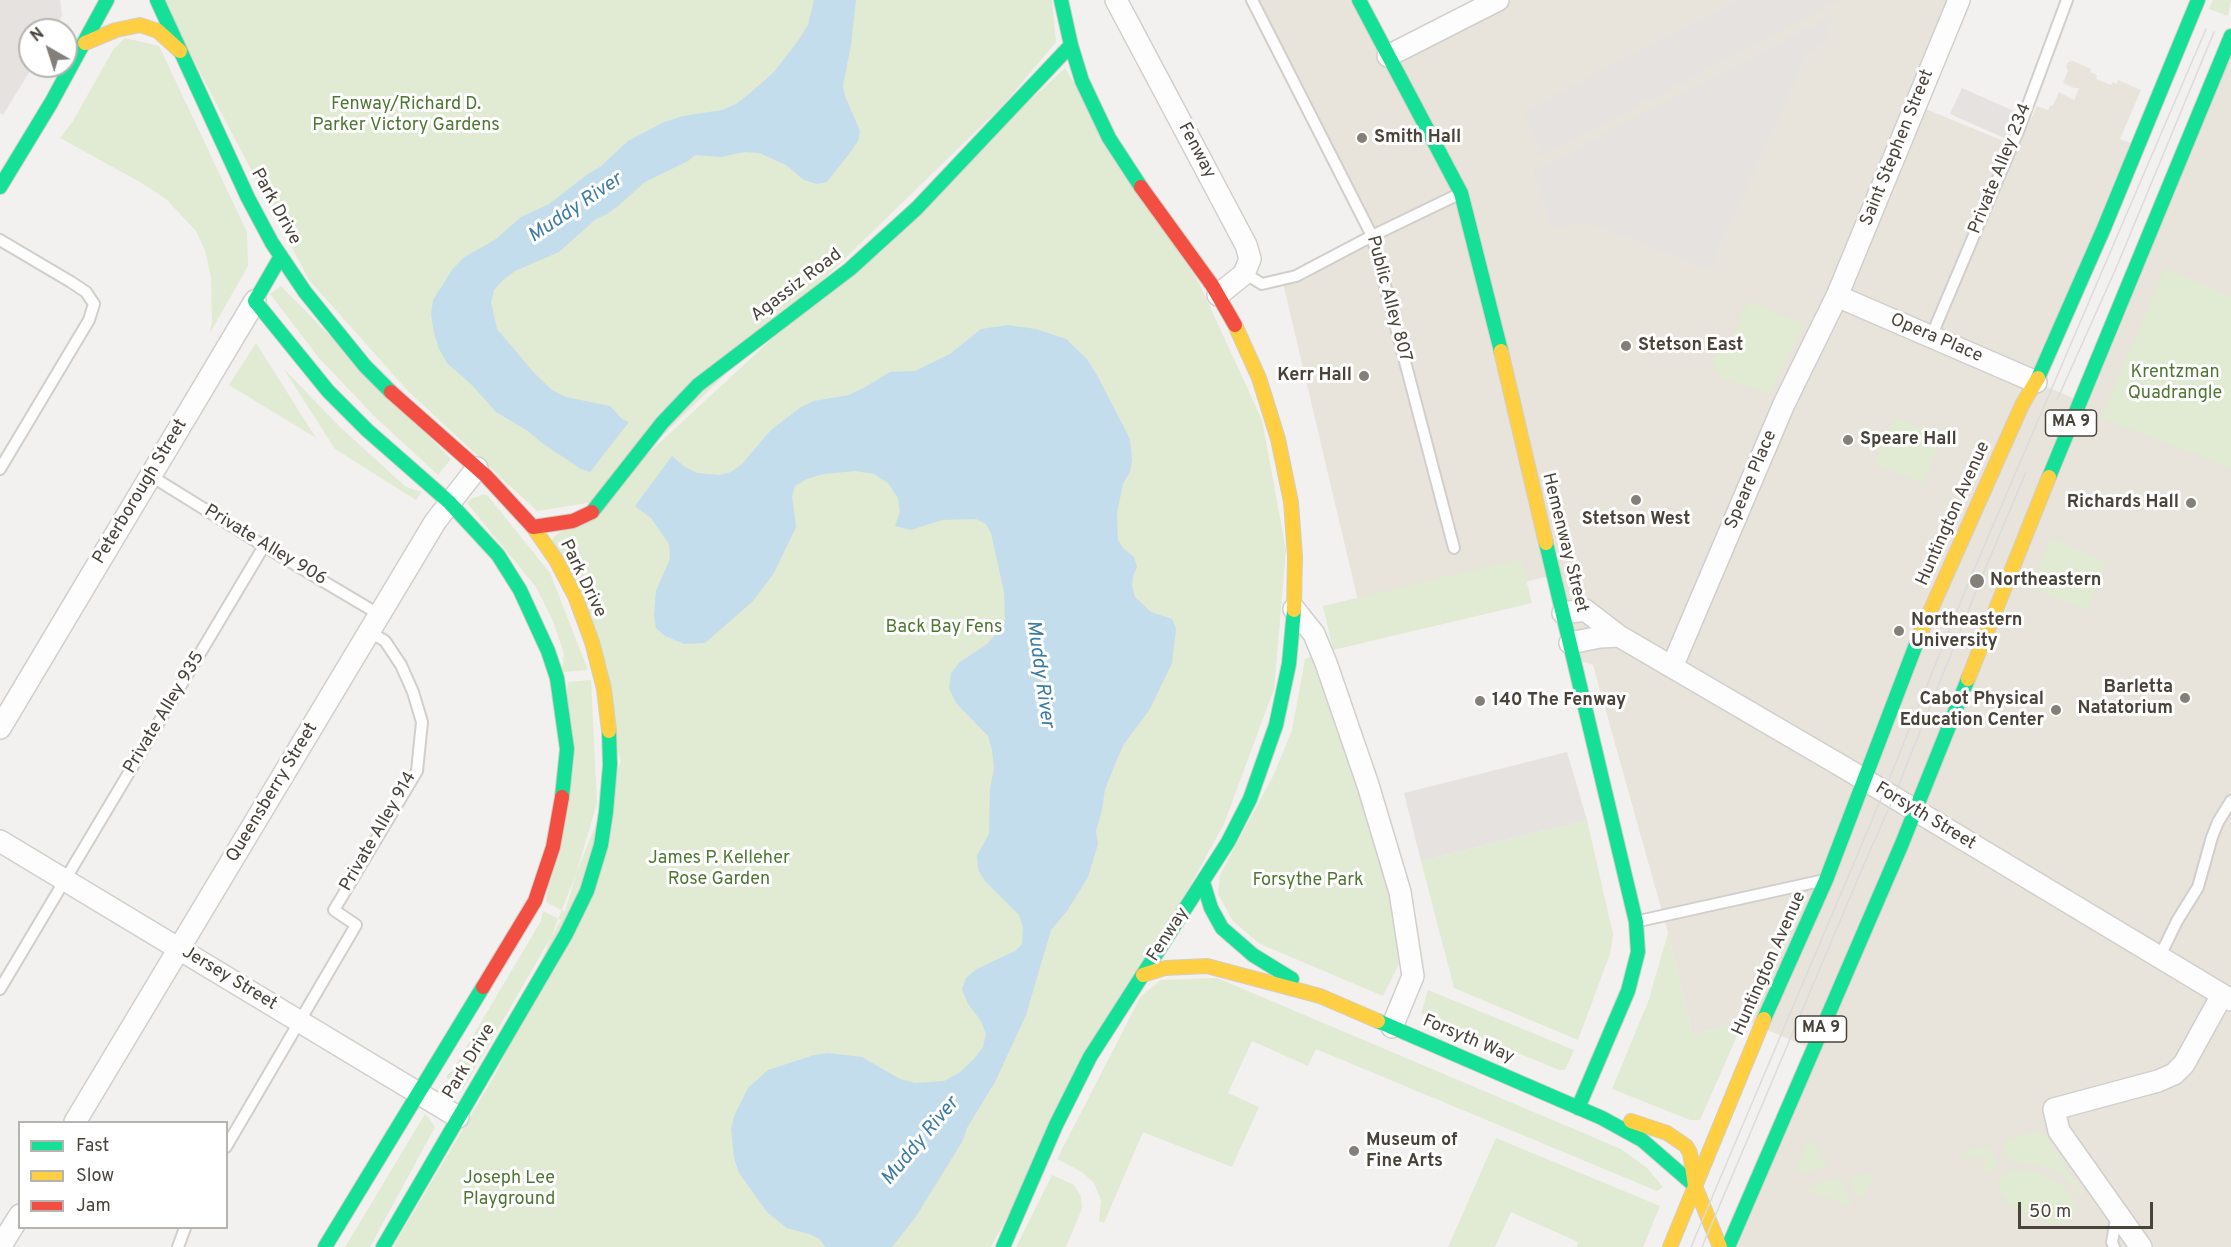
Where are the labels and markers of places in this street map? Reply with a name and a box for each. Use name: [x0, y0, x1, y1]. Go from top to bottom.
place label: Smith Hall: [1374, 127, 1461, 149]
marker: Smith Hall: [1355, 131, 1369, 145]
place label: Stetson East: [1638, 335, 1743, 357]
marker: Stetson East: [1619, 339, 1633, 353]
place label: Kerr Hall: [1277, 365, 1352, 387]
marker: Kerr Hall: [1357, 369, 1371, 383]
place label: Speare Hall: [1860, 429, 1957, 451]
marker: Speare Hall: [1841, 433, 1855, 447]
place label: Richards Hall: [2067, 492, 2179, 514]
marker: Stetson West: [1629, 493, 1643, 507]
marker: Richards Hall: [2184, 496, 2198, 510]
place label: Stetson West: [1582, 509, 1690, 531]
place label: Northeastern: [1990, 570, 2102, 592]
marker: Northeastern: [1968, 572, 1986, 590]
place label: Northeastern University: [1911, 610, 2023, 652]
marker: Northeastern University: [1892, 624, 1906, 638]
place label: Barletta Natatorium: [2078, 677, 2173, 720]
place label: Cabot Physical Education Center: [1900, 689, 2044, 732]
place label: 140 The Fenway: [1492, 690, 1626, 712]
marker: Barletta Natatorium: [2178, 691, 2192, 705]
marker: 140 The Fenway: [1473, 694, 1487, 708]
marker: Cabot Physical Education Center: [2049, 703, 2063, 717]
place label: Museum of Fine Arts: [1366, 1130, 1457, 1172]
marker: Museum of Fine Arts: [1347, 1144, 1361, 1158]

